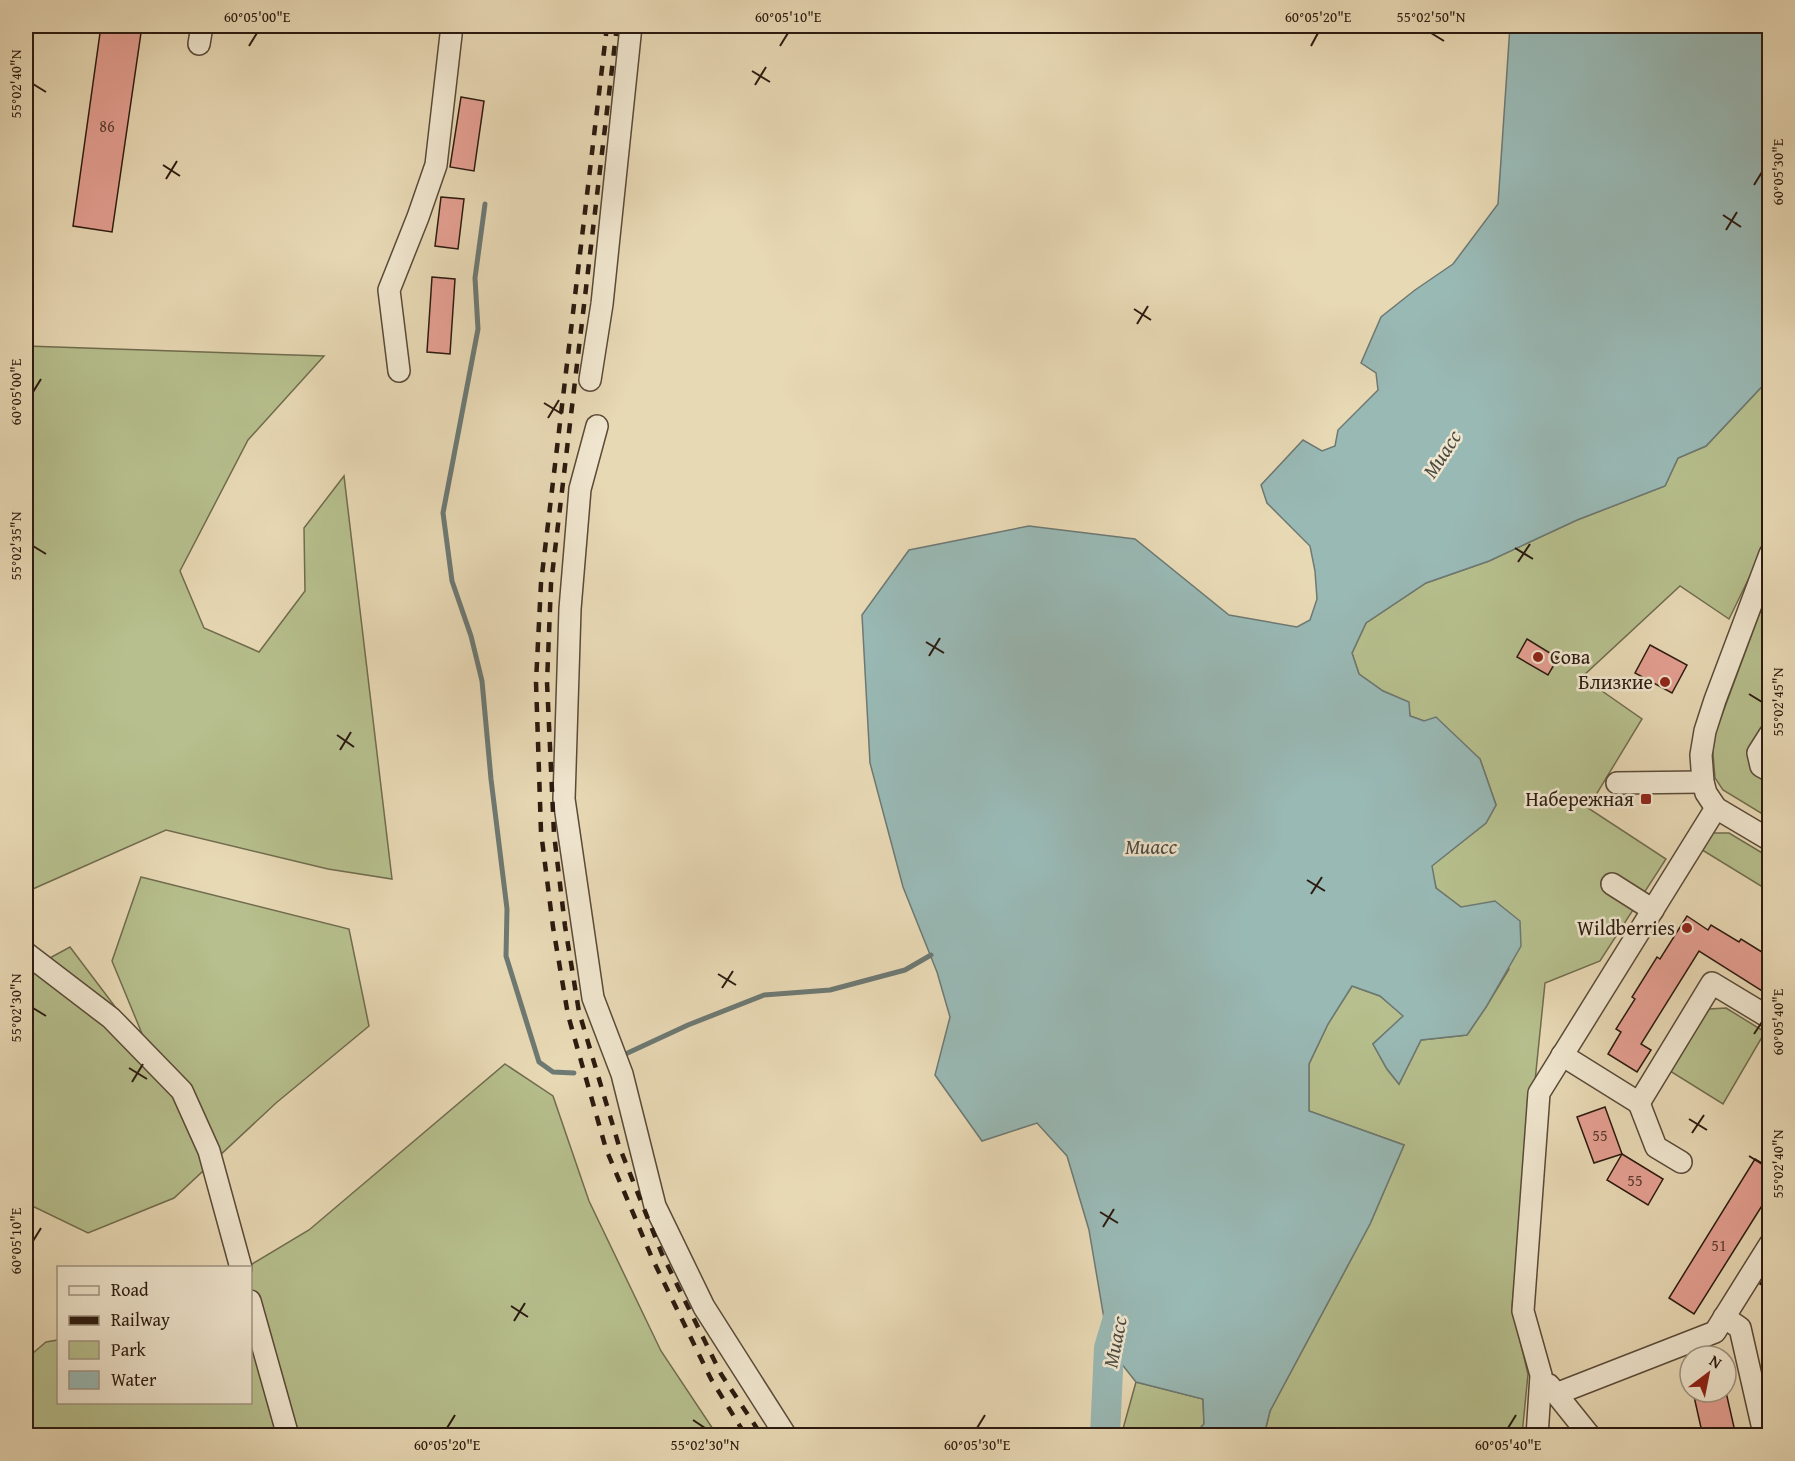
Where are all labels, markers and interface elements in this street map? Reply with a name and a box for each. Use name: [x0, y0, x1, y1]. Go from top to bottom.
text: 60°05'00"E: [224, 6, 291, 27]
text: 60°05'10"E: [755, 6, 822, 27]
text: 60°05'20"E: [1285, 6, 1352, 27]
text: 55°02'50"N: [1397, 6, 1466, 27]
text: 55°02'40"N: [5, 49, 26, 118]
house number: 86: [99, 114, 115, 138]
text: 60°05'30"E: [1767, 138, 1788, 205]
text: 60°05'00"E: [5, 358, 26, 425]
water label: Миасс: [1414, 423, 1469, 484]
text: 55°02'35"N: [5, 511, 26, 580]
place label: Сова: [1550, 642, 1591, 671]
marker: Сова: [1531, 650, 1545, 664]
place label: Близкие: [1578, 667, 1653, 696]
text: 55°02'45"N: [1767, 667, 1788, 736]
marker: Близкие: [1658, 675, 1672, 689]
place label: Набережная: [1525, 784, 1634, 813]
marker: Набережная: [1639, 792, 1653, 806]
water label: Миасс: [1125, 831, 1178, 862]
place label: Wildberries: [1577, 913, 1675, 942]
marker: Wildberries: [1680, 921, 1694, 935]
text: 55°02'30"N: [5, 973, 26, 1042]
text: 60°05'40"E: [1767, 988, 1788, 1055]
house number: 55: [1592, 1123, 1608, 1147]
text: 55°02'40"N: [1767, 1129, 1788, 1198]
house number: 55: [1627, 1168, 1643, 1192]
text: 60°05'10"E: [5, 1207, 26, 1274]
house number: 51: [1711, 1233, 1727, 1257]
legend: [57, 1266, 252, 1404]
text: Road: [111, 1276, 149, 1303]
text: Railway: [111, 1306, 170, 1333]
water label: Миасс: [1094, 1313, 1135, 1370]
text: Park: [111, 1336, 147, 1363]
north arrow: [1678, 1344, 1738, 1404]
text: N: [1705, 1348, 1727, 1374]
text: Water: [111, 1366, 157, 1393]
text: 60°05'20"E: [414, 1434, 481, 1455]
text: 55°02'30"N: [671, 1434, 740, 1455]
text: 60°05'30"E: [944, 1434, 1011, 1455]
text: 60°05'40"E: [1475, 1434, 1542, 1455]

